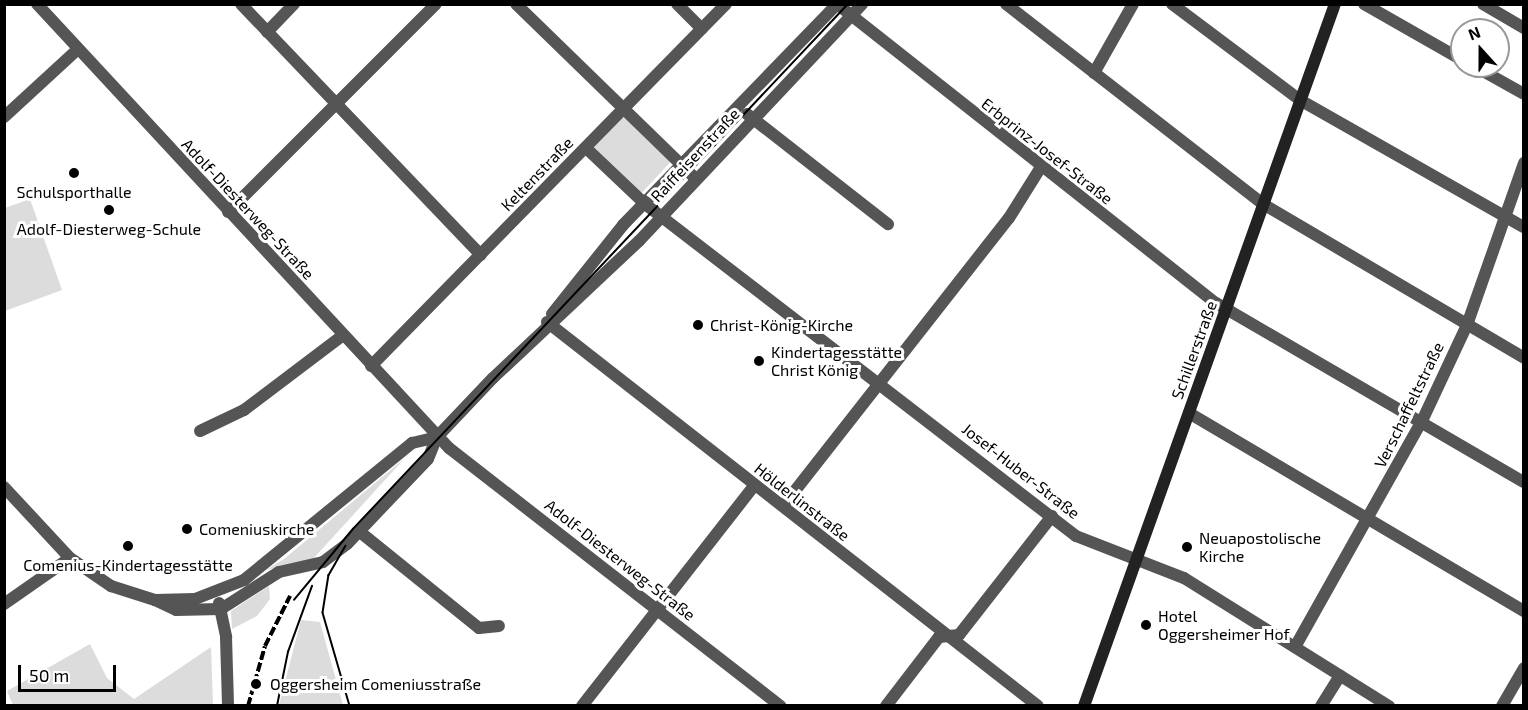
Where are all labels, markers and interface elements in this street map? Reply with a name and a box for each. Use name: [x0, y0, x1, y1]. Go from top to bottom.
north arrow: [1450, 18, 1510, 78]
text: N: [1465, 22, 1483, 44]
street label: Erbprinz-Josef-Straße: [978, 94, 1116, 208]
street label: Raiffeisenstraße: [647, 104, 743, 206]
street label: Keltenstraße: [497, 133, 577, 215]
street label: Adolf-Diesterweg-Straße: [178, 135, 318, 283]
marker: Schulsporthalle: [67, 166, 81, 180]
place label: Schulsporthalle: [16, 182, 132, 202]
marker: Adolf-Diesterweg-Schule: [102, 203, 116, 217]
place label: Adolf-Diesterweg-Schule: [17, 219, 201, 239]
street label: Schillerstraße: [1167, 298, 1221, 402]
place label: Christ-König-Kirche: [710, 315, 853, 335]
marker: Christ-König-Kirche: [691, 318, 705, 332]
street label: Verschaffeltstraße: [1370, 339, 1448, 471]
place label: Kindertagesstätte Christ König: [771, 342, 902, 380]
marker: Kindertagesstätte Christ König: [752, 354, 766, 368]
street label: Josef-Huber-Straße: [958, 419, 1084, 523]
street label: Hölderlinstraße: [751, 459, 853, 545]
street label: Adolf-Diesterweg-Straße: [541, 495, 699, 625]
place label: Comeniuskirche: [199, 519, 314, 539]
marker: Comeniuskirche: [180, 522, 194, 536]
place label: Neuapostolische Kirche: [1199, 528, 1321, 566]
marker: Comenius-Kindertagesstätte: [121, 539, 135, 553]
marker: Neuapostolische Kirche: [1180, 540, 1194, 554]
place label: Comenius-Kindertagesstätte: [23, 555, 233, 575]
place label: Hotel Oggersheimer Hof: [1158, 606, 1290, 644]
marker: Hotel Oggersheimer Hof: [1139, 618, 1153, 632]
scale bar: [21, 653, 118, 691]
text: 50 m: [29, 664, 69, 686]
place label: Oggersheim Comeniusstraße: [270, 674, 481, 694]
marker: Oggersheim Comeniusstraße: [247, 675, 265, 693]

